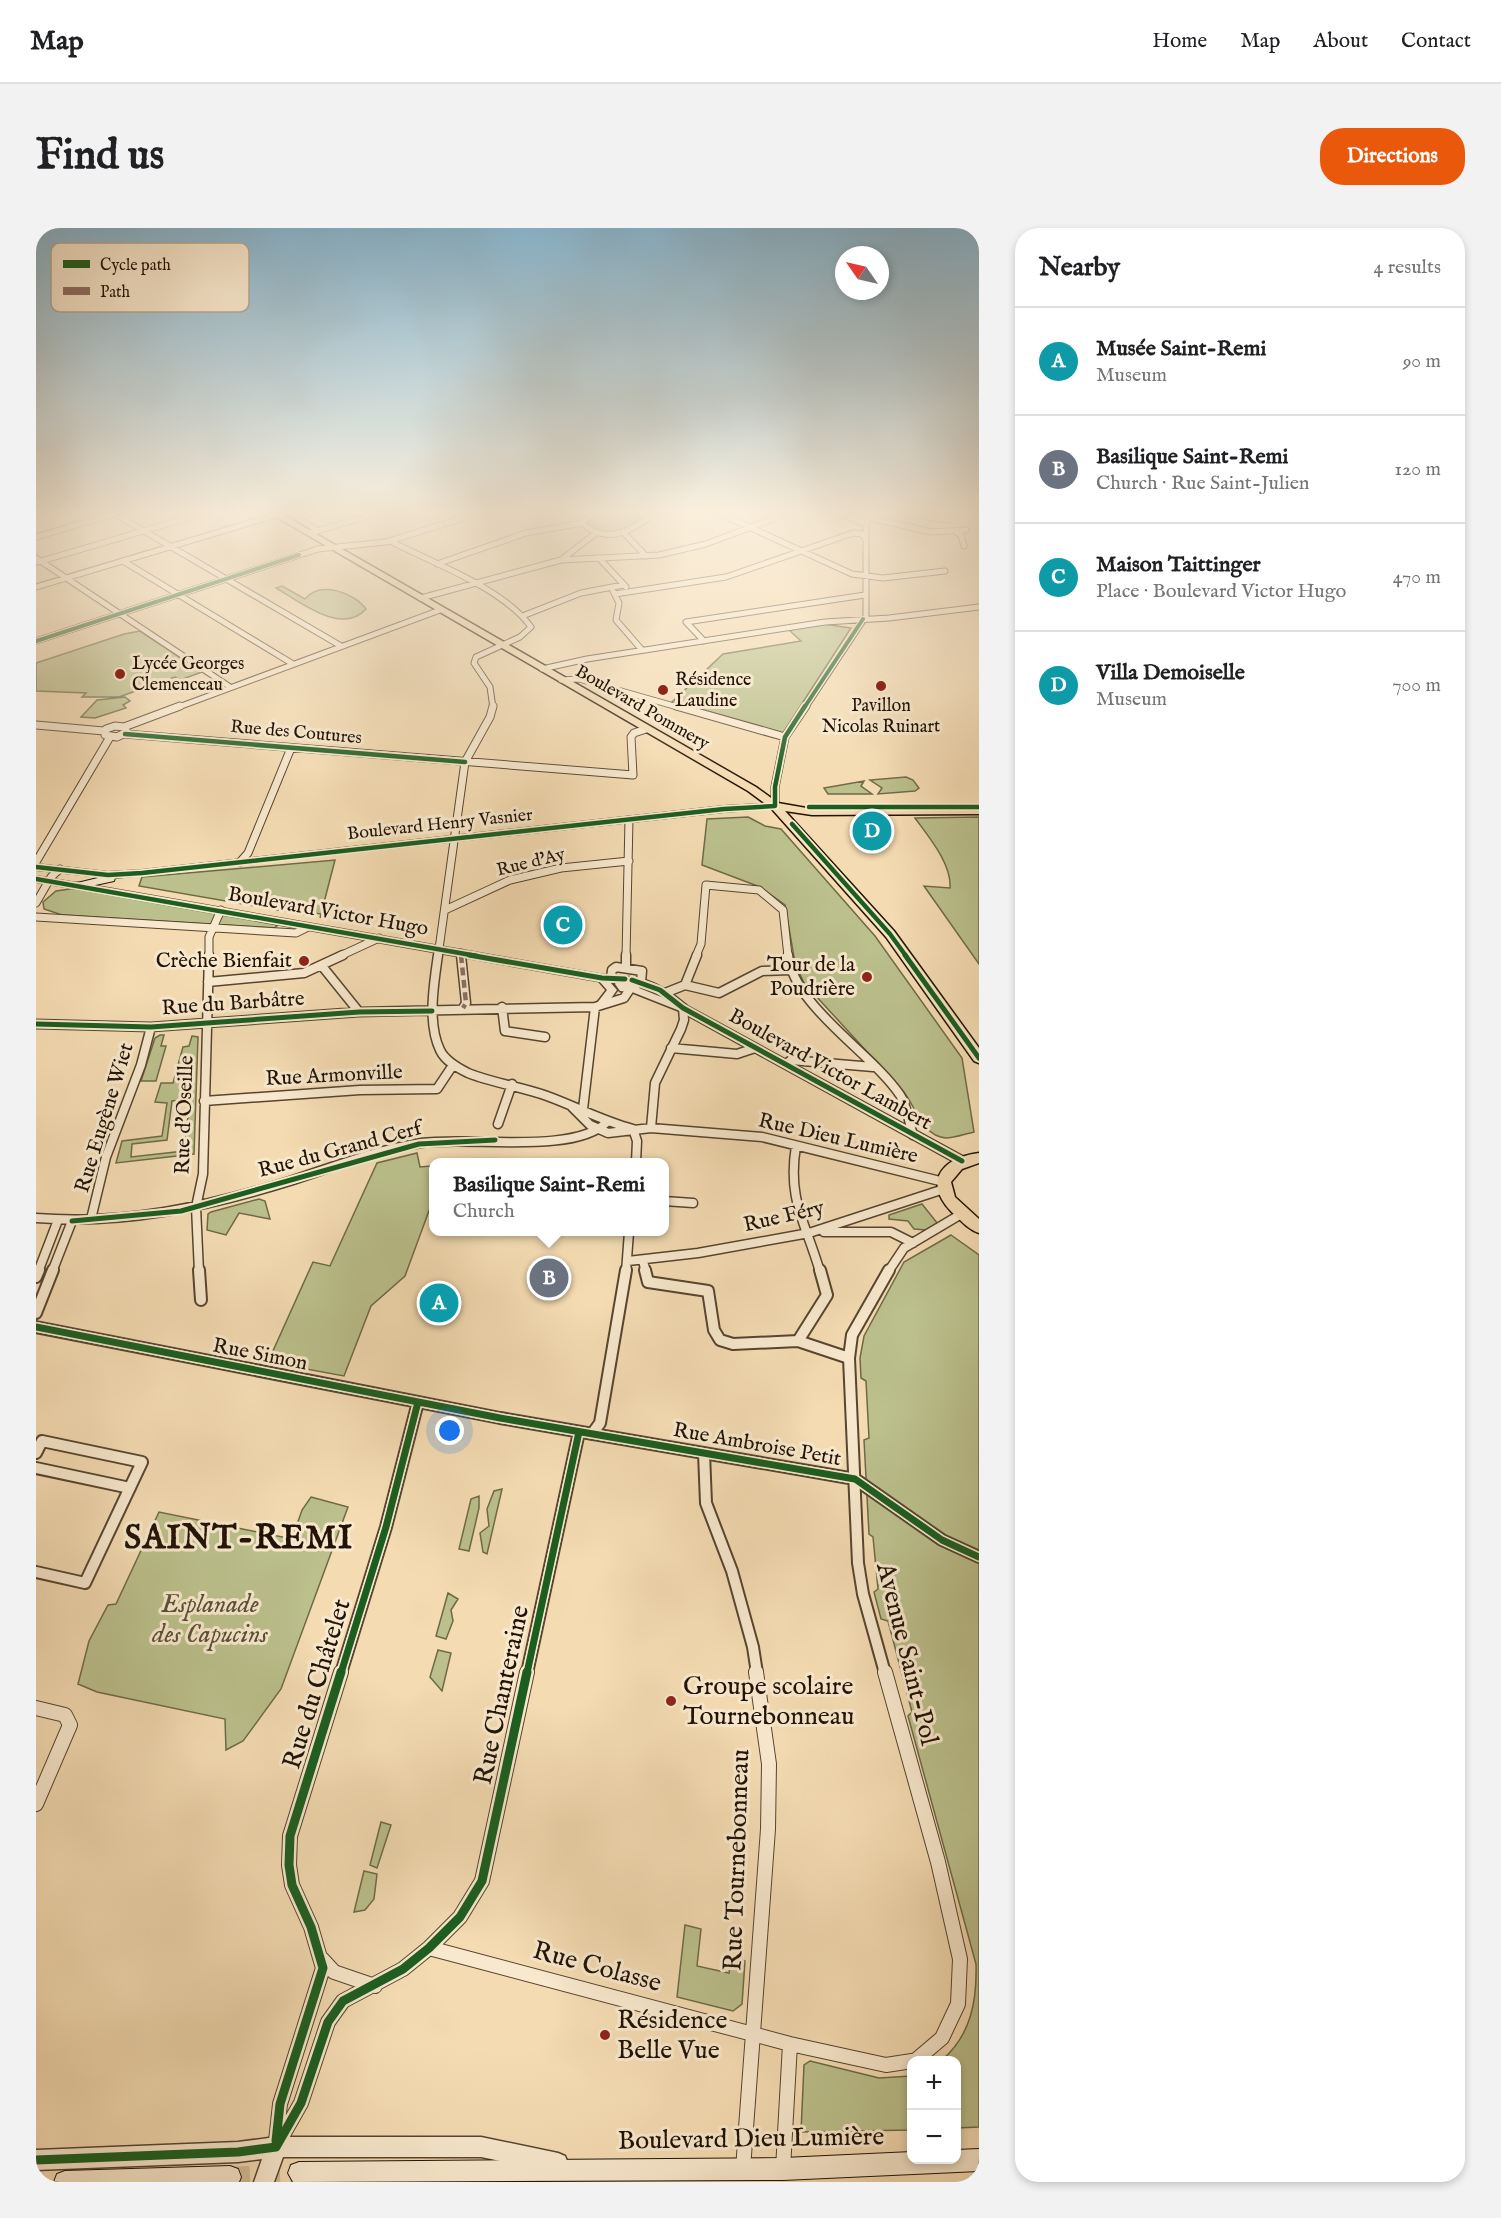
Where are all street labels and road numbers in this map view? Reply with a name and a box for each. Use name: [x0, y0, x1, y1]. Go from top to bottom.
street label: Boulevard Pommery: [571, 660, 713, 756]
street label: Rue des Coutures: [229, 716, 363, 750]
street label: Boulevard Henry Vasnier: [346, 804, 534, 846]
street label: Rue d'Ay: [494, 843, 568, 883]
street label: Boulevard Victor Hugo: [225, 881, 431, 943]
street label: Rue du Barbâtre: [161, 986, 306, 1022]
street label: Boulevard Victor Lambert: [724, 1003, 936, 1137]
street label: Rue Eugène Wiet: [69, 1040, 141, 1196]
street label: Rue d'Oseille: [169, 1055, 201, 1175]
street label: Rue Armonville: [265, 1059, 404, 1093]
street label: Rue Dieu Lumière: [756, 1108, 921, 1171]
street label: Rue du Grand Cerf: [255, 1114, 428, 1185]
street label: Rue Féry: [741, 1194, 828, 1239]
street label: Rue Simon: [210, 1333, 310, 1377]
street label: Rue Ambroise Petit: [671, 1417, 843, 1473]
street label: Avenue Saint-Pol: [868, 1558, 946, 1750]
street label: Rue du Châtelet: [275, 1595, 359, 1773]
street label: Rue Chanteraine: [467, 1602, 537, 1788]
street label: Rue Tournebonneau: [717, 1748, 757, 1972]
street label: Rue Colasse: [529, 1934, 665, 2000]
street label: Boulevard Dieu Lumière: [618, 2120, 885, 2158]

